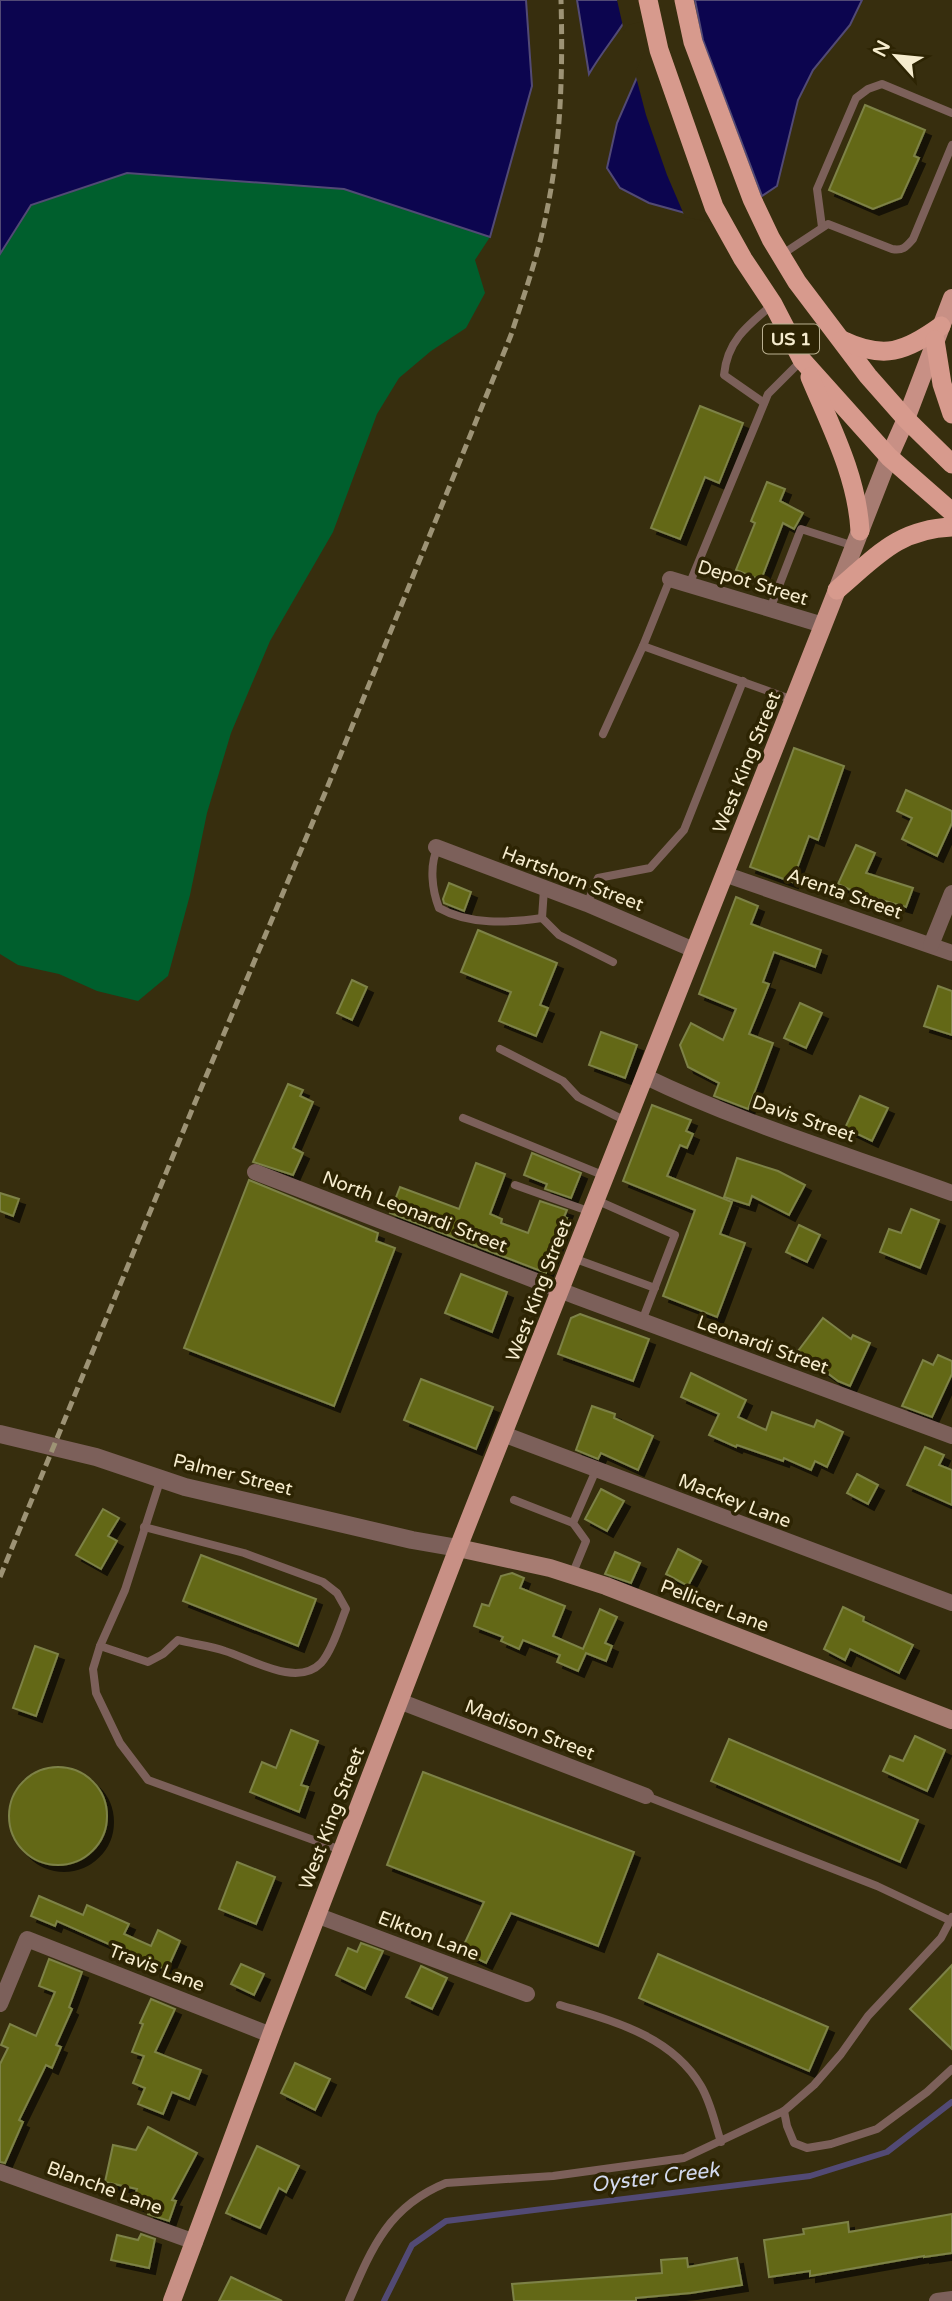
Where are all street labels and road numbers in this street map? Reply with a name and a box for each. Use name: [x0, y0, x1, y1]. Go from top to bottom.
road number: US 1: [763, 324, 819, 354]
street label: Depot Street: [695, 556, 811, 610]
street label: West King Street: [709, 688, 785, 836]
street label: Hartshorn Street: [499, 842, 647, 916]
street label: Arenta Street: [784, 864, 905, 924]
street label: Davis Street: [749, 1091, 858, 1147]
street label: North Leonardi Street: [319, 1167, 510, 1257]
street label: West King Street: [502, 1216, 576, 1365]
street label: Leonardi Street: [694, 1311, 831, 1379]
street label: Palmer Street: [171, 1449, 295, 1500]
street label: Mackey Lane: [675, 1469, 794, 1533]
street label: Pellicer Lane: [657, 1575, 772, 1637]
street label: Madison Street: [462, 1695, 598, 1765]
street label: West King Street: [295, 1744, 369, 1893]
street label: Elkton Lane: [375, 1907, 482, 1965]
street label: Travis Lane: [106, 1940, 208, 1996]
street label: Blanche Lane: [44, 2157, 165, 2219]

